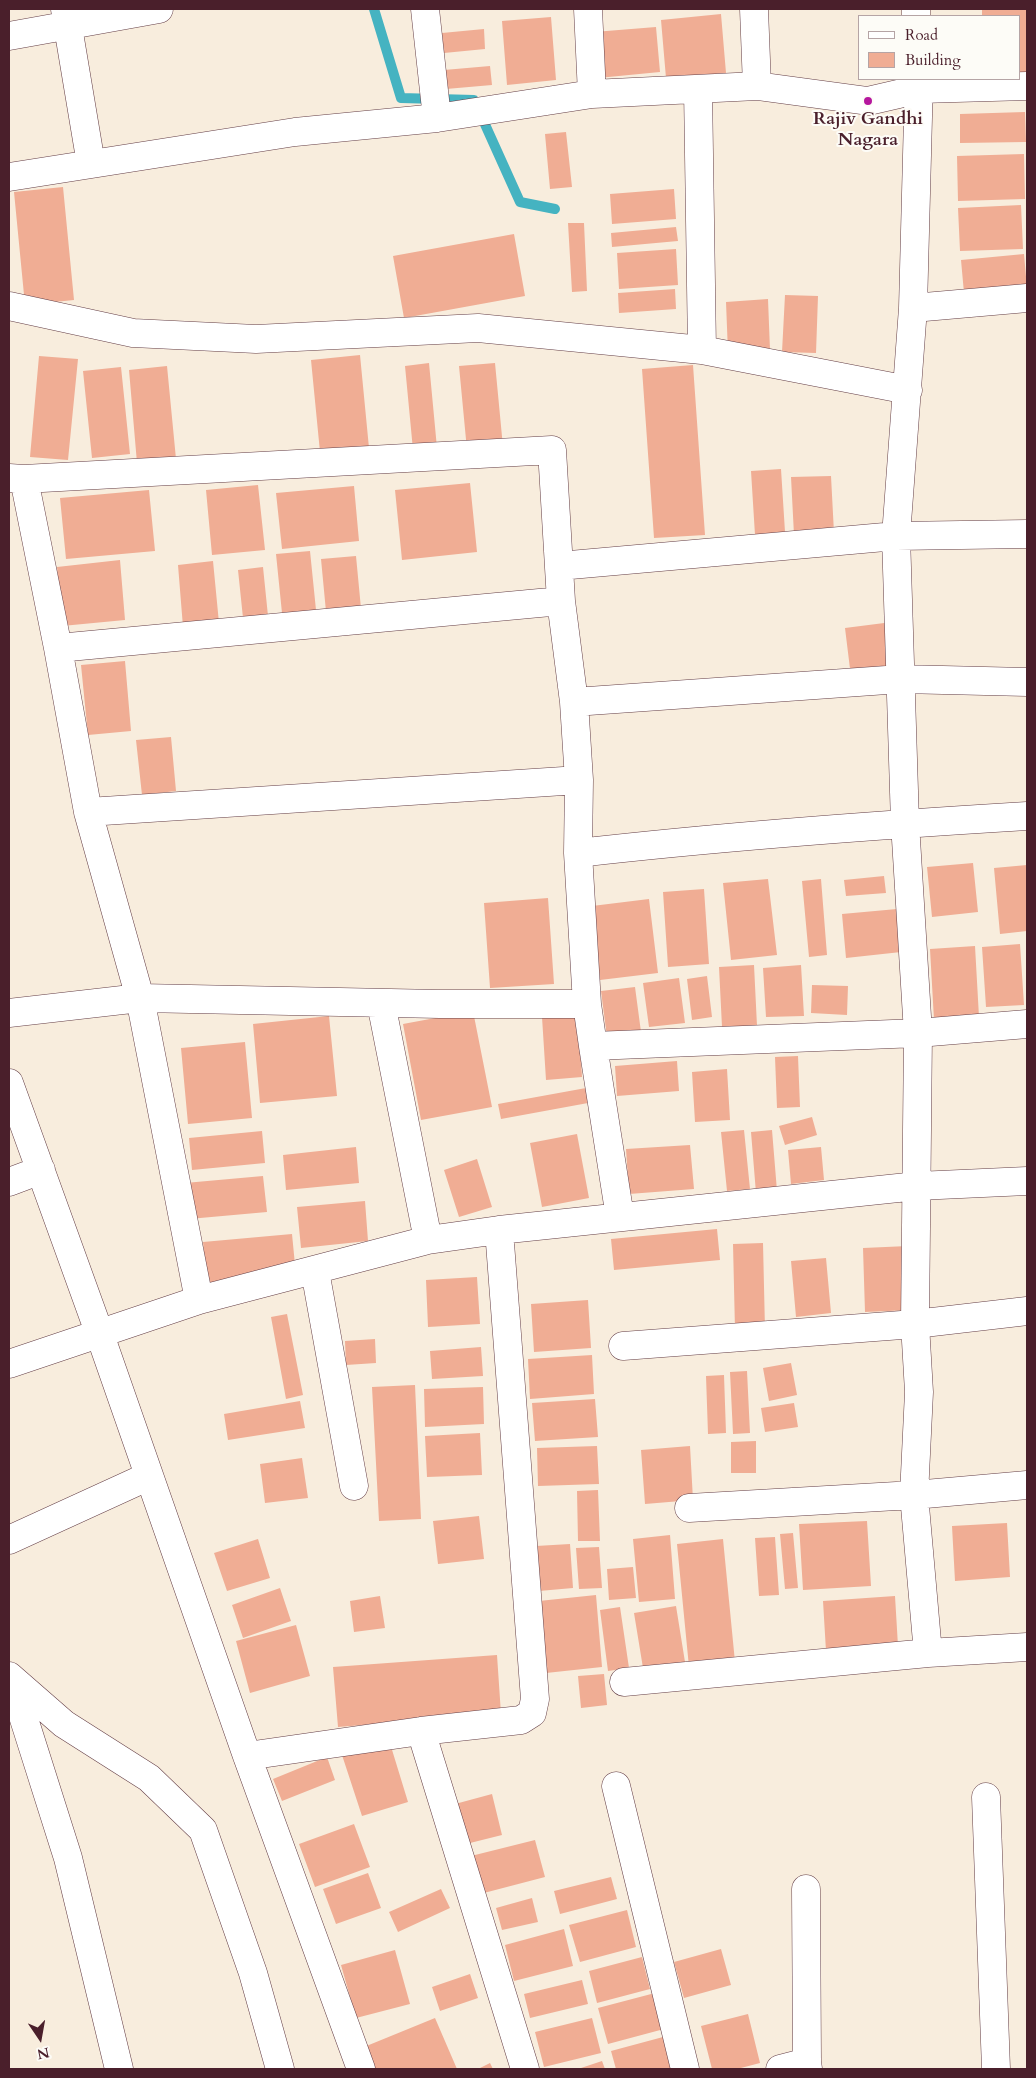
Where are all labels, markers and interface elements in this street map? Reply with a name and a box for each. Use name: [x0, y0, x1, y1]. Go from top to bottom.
legend: [858, 15, 1021, 80]
text: Road: [905, 25, 938, 45]
text: Building: [905, 50, 961, 70]
marker: Rajiv Gandhi Nagara: [862, 95, 874, 107]
place label: Rajiv Gandhi Nagara: [813, 109, 923, 152]
north arrow: [15, 2013, 65, 2063]
text: N: [35, 2043, 51, 2064]

